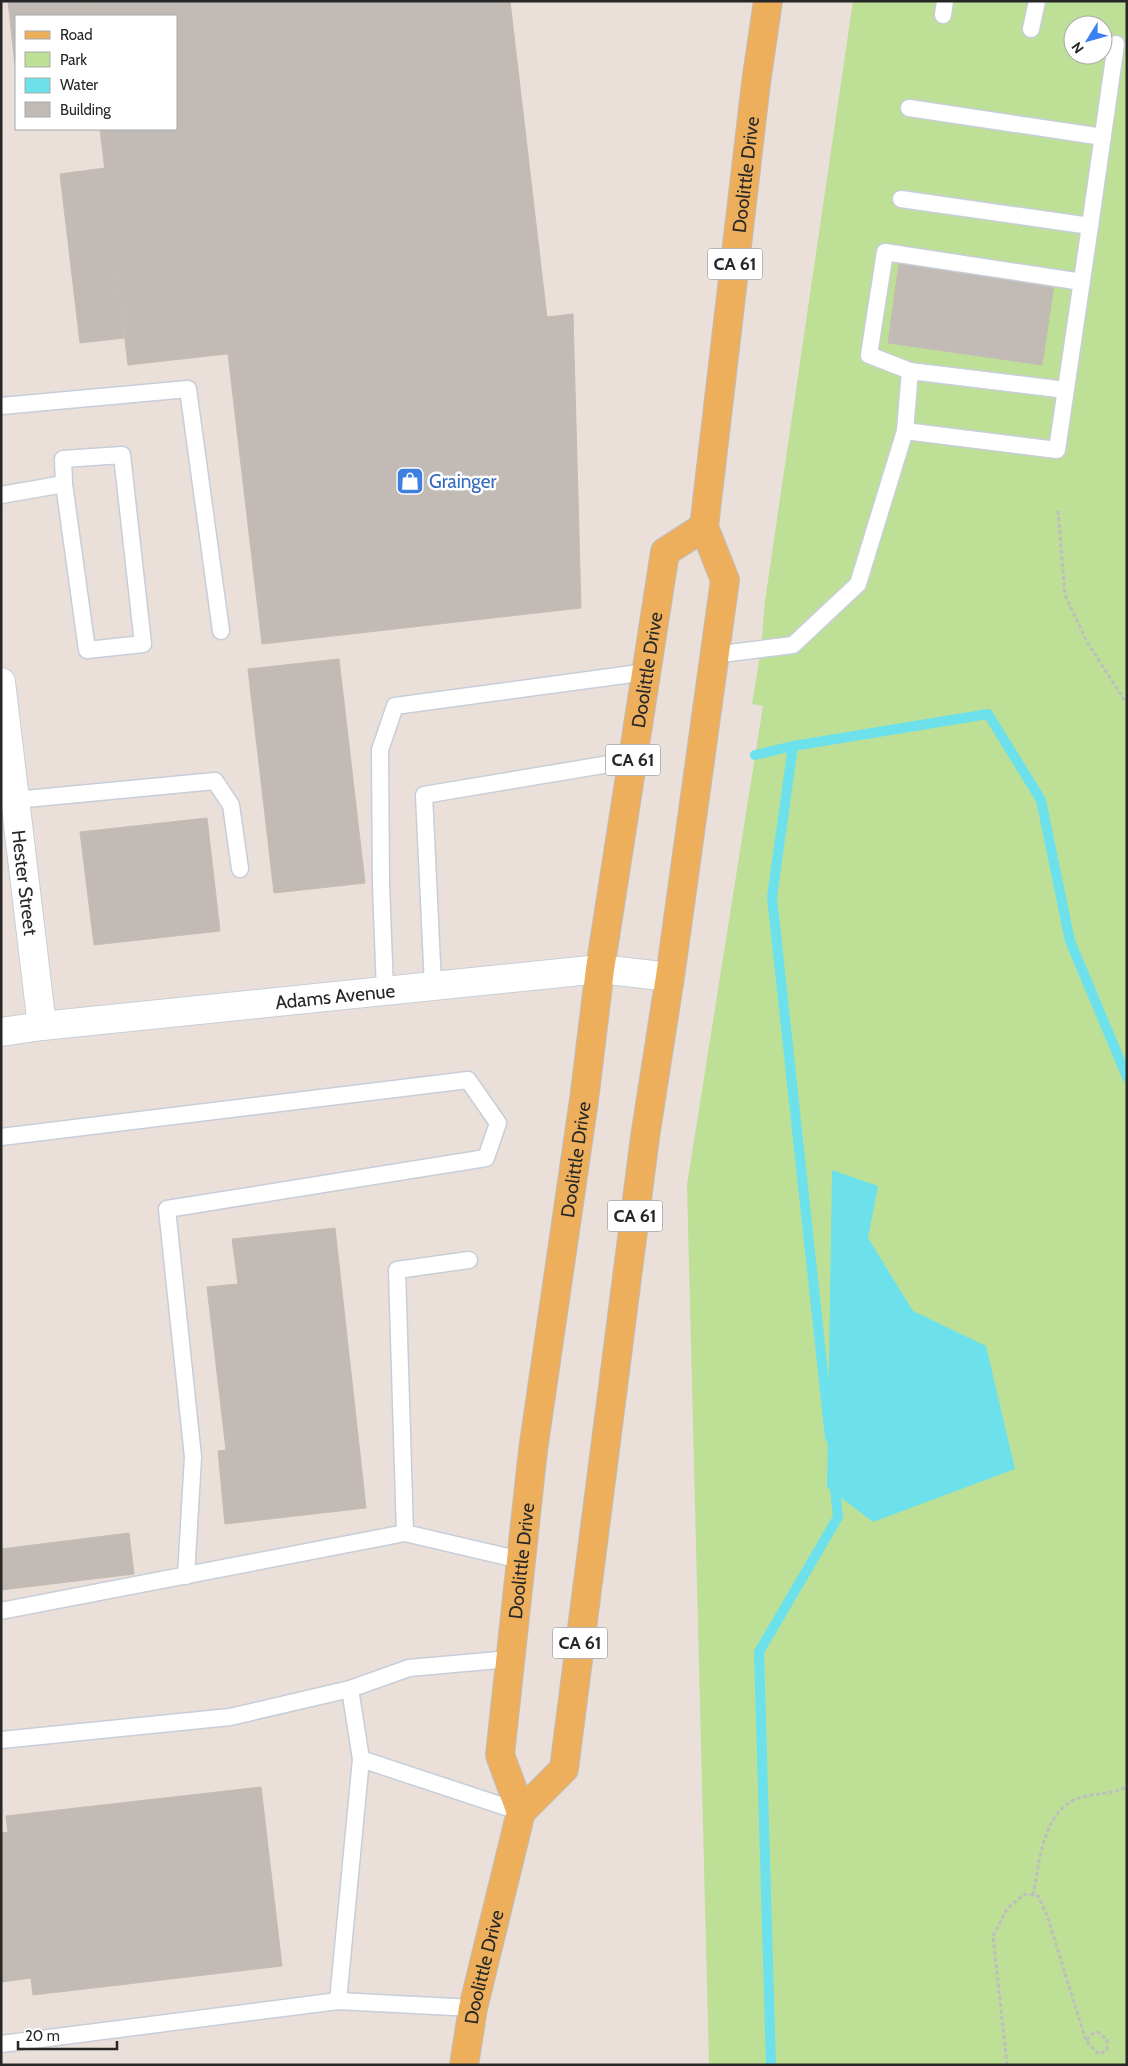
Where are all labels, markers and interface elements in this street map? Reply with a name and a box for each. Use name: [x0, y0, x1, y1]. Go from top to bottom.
legend: [15, 15, 178, 130]
north arrow: [1063, 15, 1113, 65]
text: Road: [60, 26, 93, 44]
text: N: [1067, 38, 1088, 57]
text: Park: [60, 51, 87, 69]
text: Water: [60, 76, 98, 94]
text: Building: [60, 101, 111, 119]
street label: Doolittle Drive: [727, 115, 764, 234]
road number: CA 61: [708, 248, 762, 280]
shop icon: Grainger: [395, 466, 425, 496]
place label: Grainger: [429, 470, 497, 493]
street label: Doolittle Drive: [626, 610, 667, 729]
road number: CA 61: [606, 744, 660, 776]
street label: Hester Street: [7, 829, 43, 937]
street label: Adams Avenue: [274, 978, 396, 1014]
street label: Doolittle Drive: [556, 1100, 595, 1219]
road number: CA 61: [608, 1200, 662, 1232]
street label: Doolittle Drive: [503, 1501, 539, 1620]
road number: CA 61: [552, 1628, 608, 1659]
street label: Doolittle Drive: [459, 1907, 508, 2026]
scale bar: [18, 2018, 116, 2050]
text: 20 m: [25, 2027, 60, 2045]

